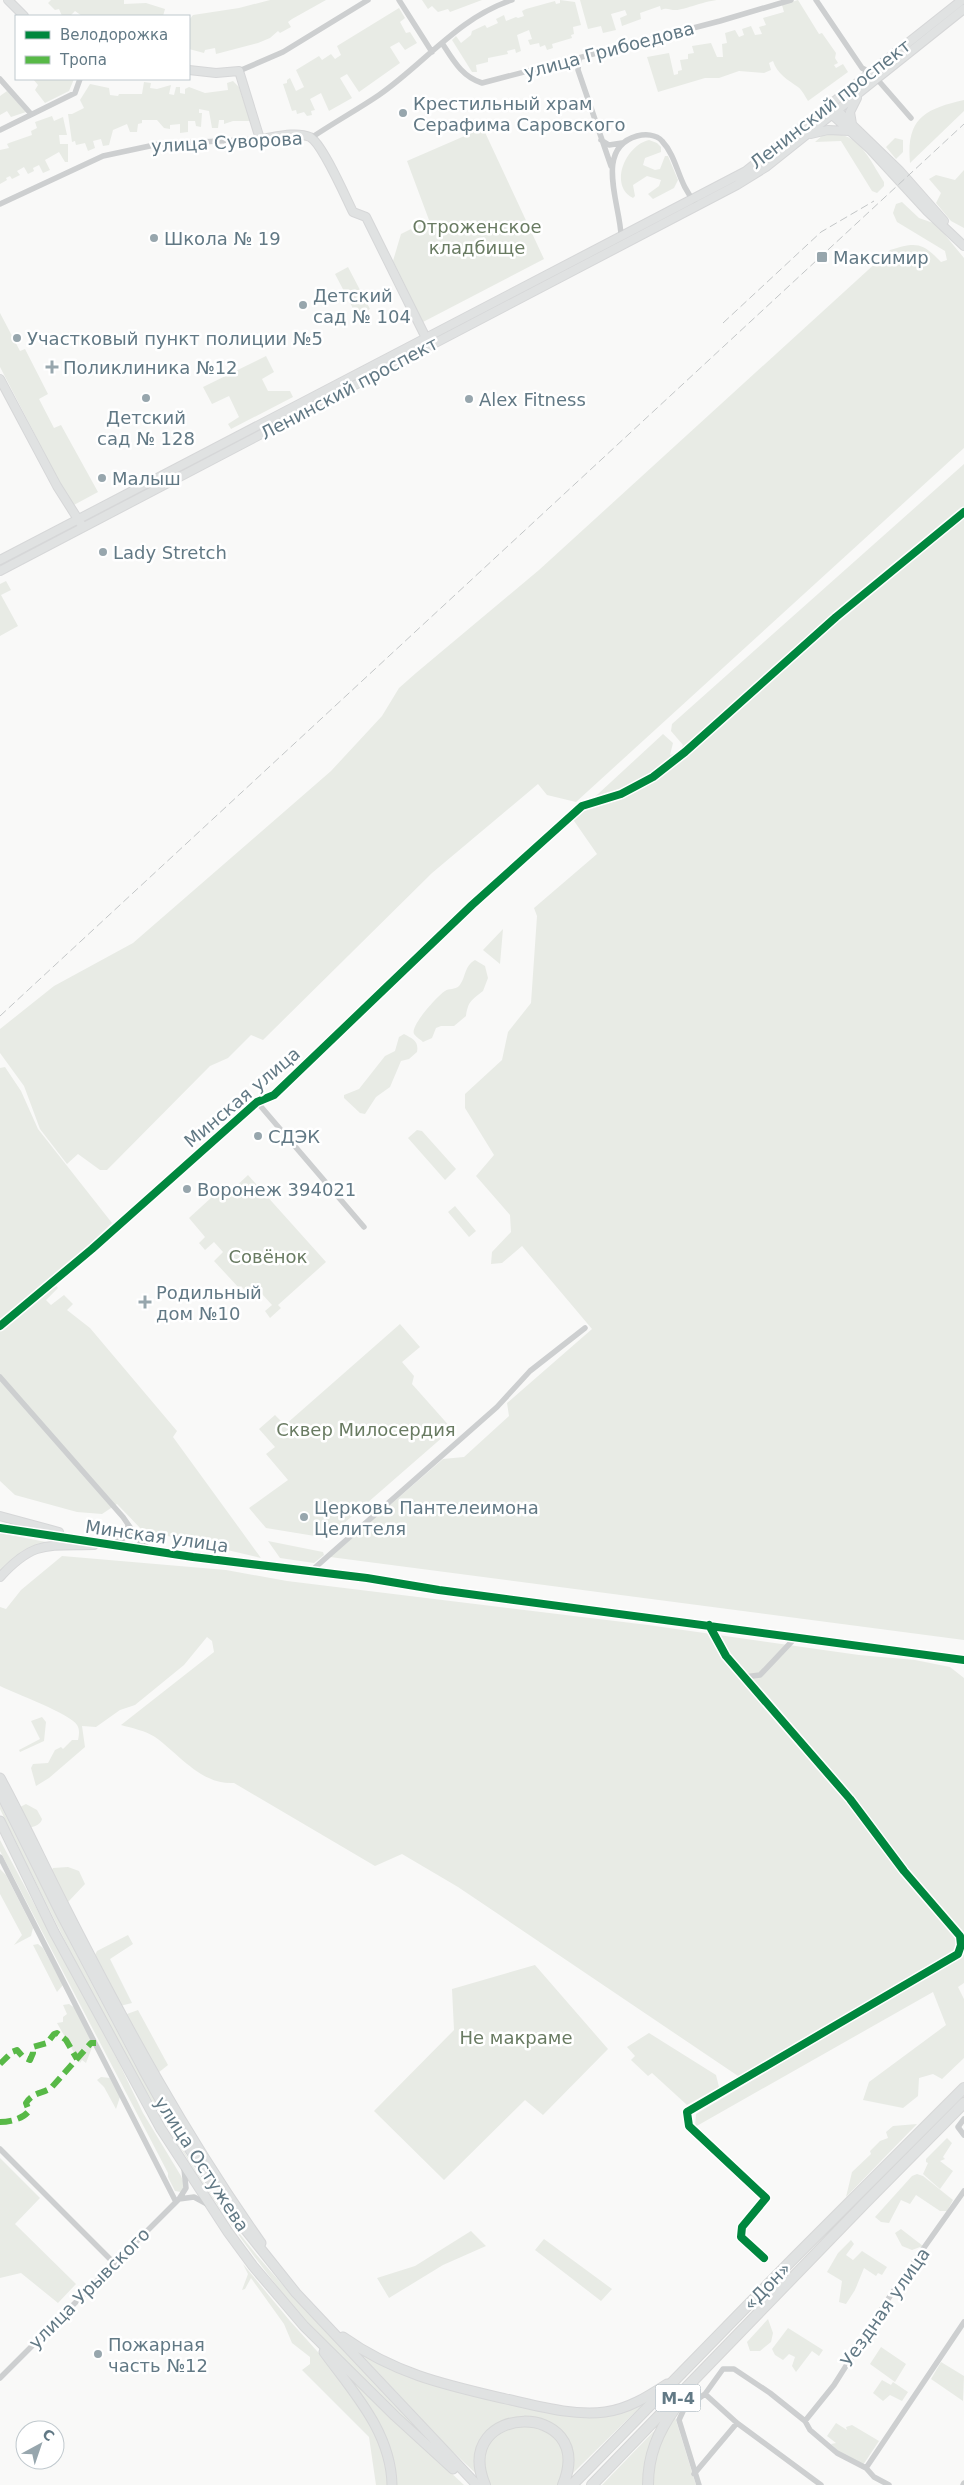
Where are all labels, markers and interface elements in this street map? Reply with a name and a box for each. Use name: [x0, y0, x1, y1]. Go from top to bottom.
legend: [15, 15, 190, 80]
street label: улица Грибоедова: [522, 17, 696, 83]
text: Велодорожка: [60, 26, 168, 44]
street label: Ленинский проспект: [746, 35, 914, 173]
text: Тропа: [59, 51, 107, 69]
place label: Крестильный храм Серафима Саровского: [413, 93, 625, 135]
marker: Крестильный храм Серафима Саровского: [397, 107, 409, 119]
street label: улица Суворова: [151, 128, 303, 156]
park label: Отроженское кладбище: [412, 216, 542, 258]
place label: Школа № 19: [164, 228, 281, 249]
marker: Школа № 19: [148, 232, 160, 244]
place label: Максимир: [833, 247, 929, 268]
marker: Максимир: [815, 250, 829, 264]
place label: Детский сад № 104: [313, 285, 411, 327]
marker: Детский сад № 104: [297, 299, 309, 311]
place label: Участковый пункт полиции №5: [27, 328, 323, 349]
marker: Участковый пункт полиции №5: [11, 332, 23, 344]
street label: Ленинский проспект: [257, 332, 441, 444]
place label: Поликлиника №12: [63, 357, 238, 378]
marker: Поликлиника №12: [45, 360, 59, 374]
place label: Alex Fitness: [479, 389, 586, 410]
marker: Детский сад № 128: [140, 392, 152, 404]
marker: Alex Fitness: [463, 393, 475, 405]
place label: Детский сад № 128: [97, 407, 195, 449]
place label: Малыш: [112, 468, 181, 489]
marker: Малыш: [96, 472, 108, 484]
place label: Lady Stretch: [113, 542, 227, 563]
marker: Lady Stretch: [97, 546, 109, 558]
street label: Минская улица: [180, 1043, 304, 1151]
place label: СДЭК: [268, 1126, 320, 1147]
marker: СДЭК: [252, 1130, 264, 1142]
place label: Воронеж 394021: [197, 1179, 356, 1200]
marker: Воронеж 394021: [181, 1183, 193, 1195]
park label: Совёнок: [229, 1246, 308, 1267]
place label: Родильный дом №10: [156, 1282, 262, 1324]
marker: Родильный дом №10: [138, 1295, 152, 1309]
park label: Сквер Милосердия: [276, 1419, 456, 1440]
place label: Церковь Пантелеимона Целителя: [314, 1497, 539, 1539]
marker: Церковь Пантелеимона Целителя: [298, 1511, 310, 1523]
street label: Минская улица: [84, 1516, 230, 1556]
park label: Не макраме: [460, 2027, 572, 2048]
street label: улица Остужева: [150, 2092, 254, 2236]
street label: улица Урывского: [24, 2223, 154, 2353]
street label: Уездная улица: [836, 2243, 934, 2371]
street label: «Дон»: [739, 2258, 795, 2314]
place label: Пожарная часть №12: [108, 2334, 208, 2376]
marker: Пожарная часть №12: [92, 2348, 104, 2360]
road number: М-4: [656, 2384, 700, 2412]
north arrow: [15, 2420, 65, 2470]
text: С: [39, 2426, 57, 2444]

